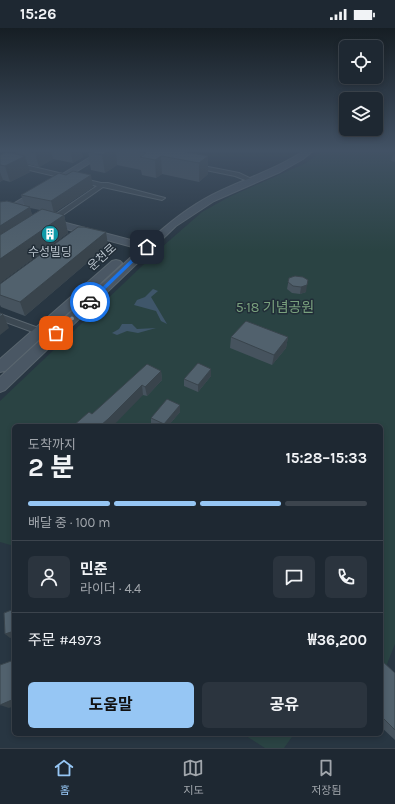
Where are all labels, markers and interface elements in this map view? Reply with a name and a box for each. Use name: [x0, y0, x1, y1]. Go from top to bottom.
text: 15:26: [20, 5, 56, 23]
map controls: [339, 40, 383, 136]
button: locate: [339, 40, 383, 84]
button: layers: [339, 92, 383, 136]
building icon: 수성빌딩: [40, 224, 60, 244]
pin: [130, 230, 164, 264]
icon: home: [136, 236, 158, 258]
street label: 운천로: [85, 241, 119, 273]
place label: 수성빌딩: [28, 245, 72, 259]
courier: [70, 282, 110, 322]
icon: car: [79, 291, 101, 313]
park label: 5·18 기념공원: [236, 299, 314, 316]
pin: [39, 316, 73, 350]
icon: bag: [45, 322, 67, 344]
text: 도착까지: [28, 437, 76, 452]
text: 15:28–15:33: [285, 449, 367, 467]
text: 2 분: [28, 452, 74, 483]
text: 배달 중 · 100 m: [28, 515, 110, 530]
button: person: [28, 556, 70, 598]
button: chat: [273, 556, 315, 598]
button: phone: [325, 556, 367, 598]
text: 민준: [80, 560, 108, 578]
text: 라이더 · 4.4: [80, 581, 141, 596]
text: 주문 #4973: [28, 631, 102, 649]
text: ₩36,200: [308, 631, 367, 649]
button: 도움말: [28, 682, 194, 728]
button: 공유: [202, 682, 367, 728]
tab: 홈: [53, 757, 75, 797]
tab: 지도: [182, 757, 204, 797]
tab: 저장됨: [311, 757, 342, 797]

